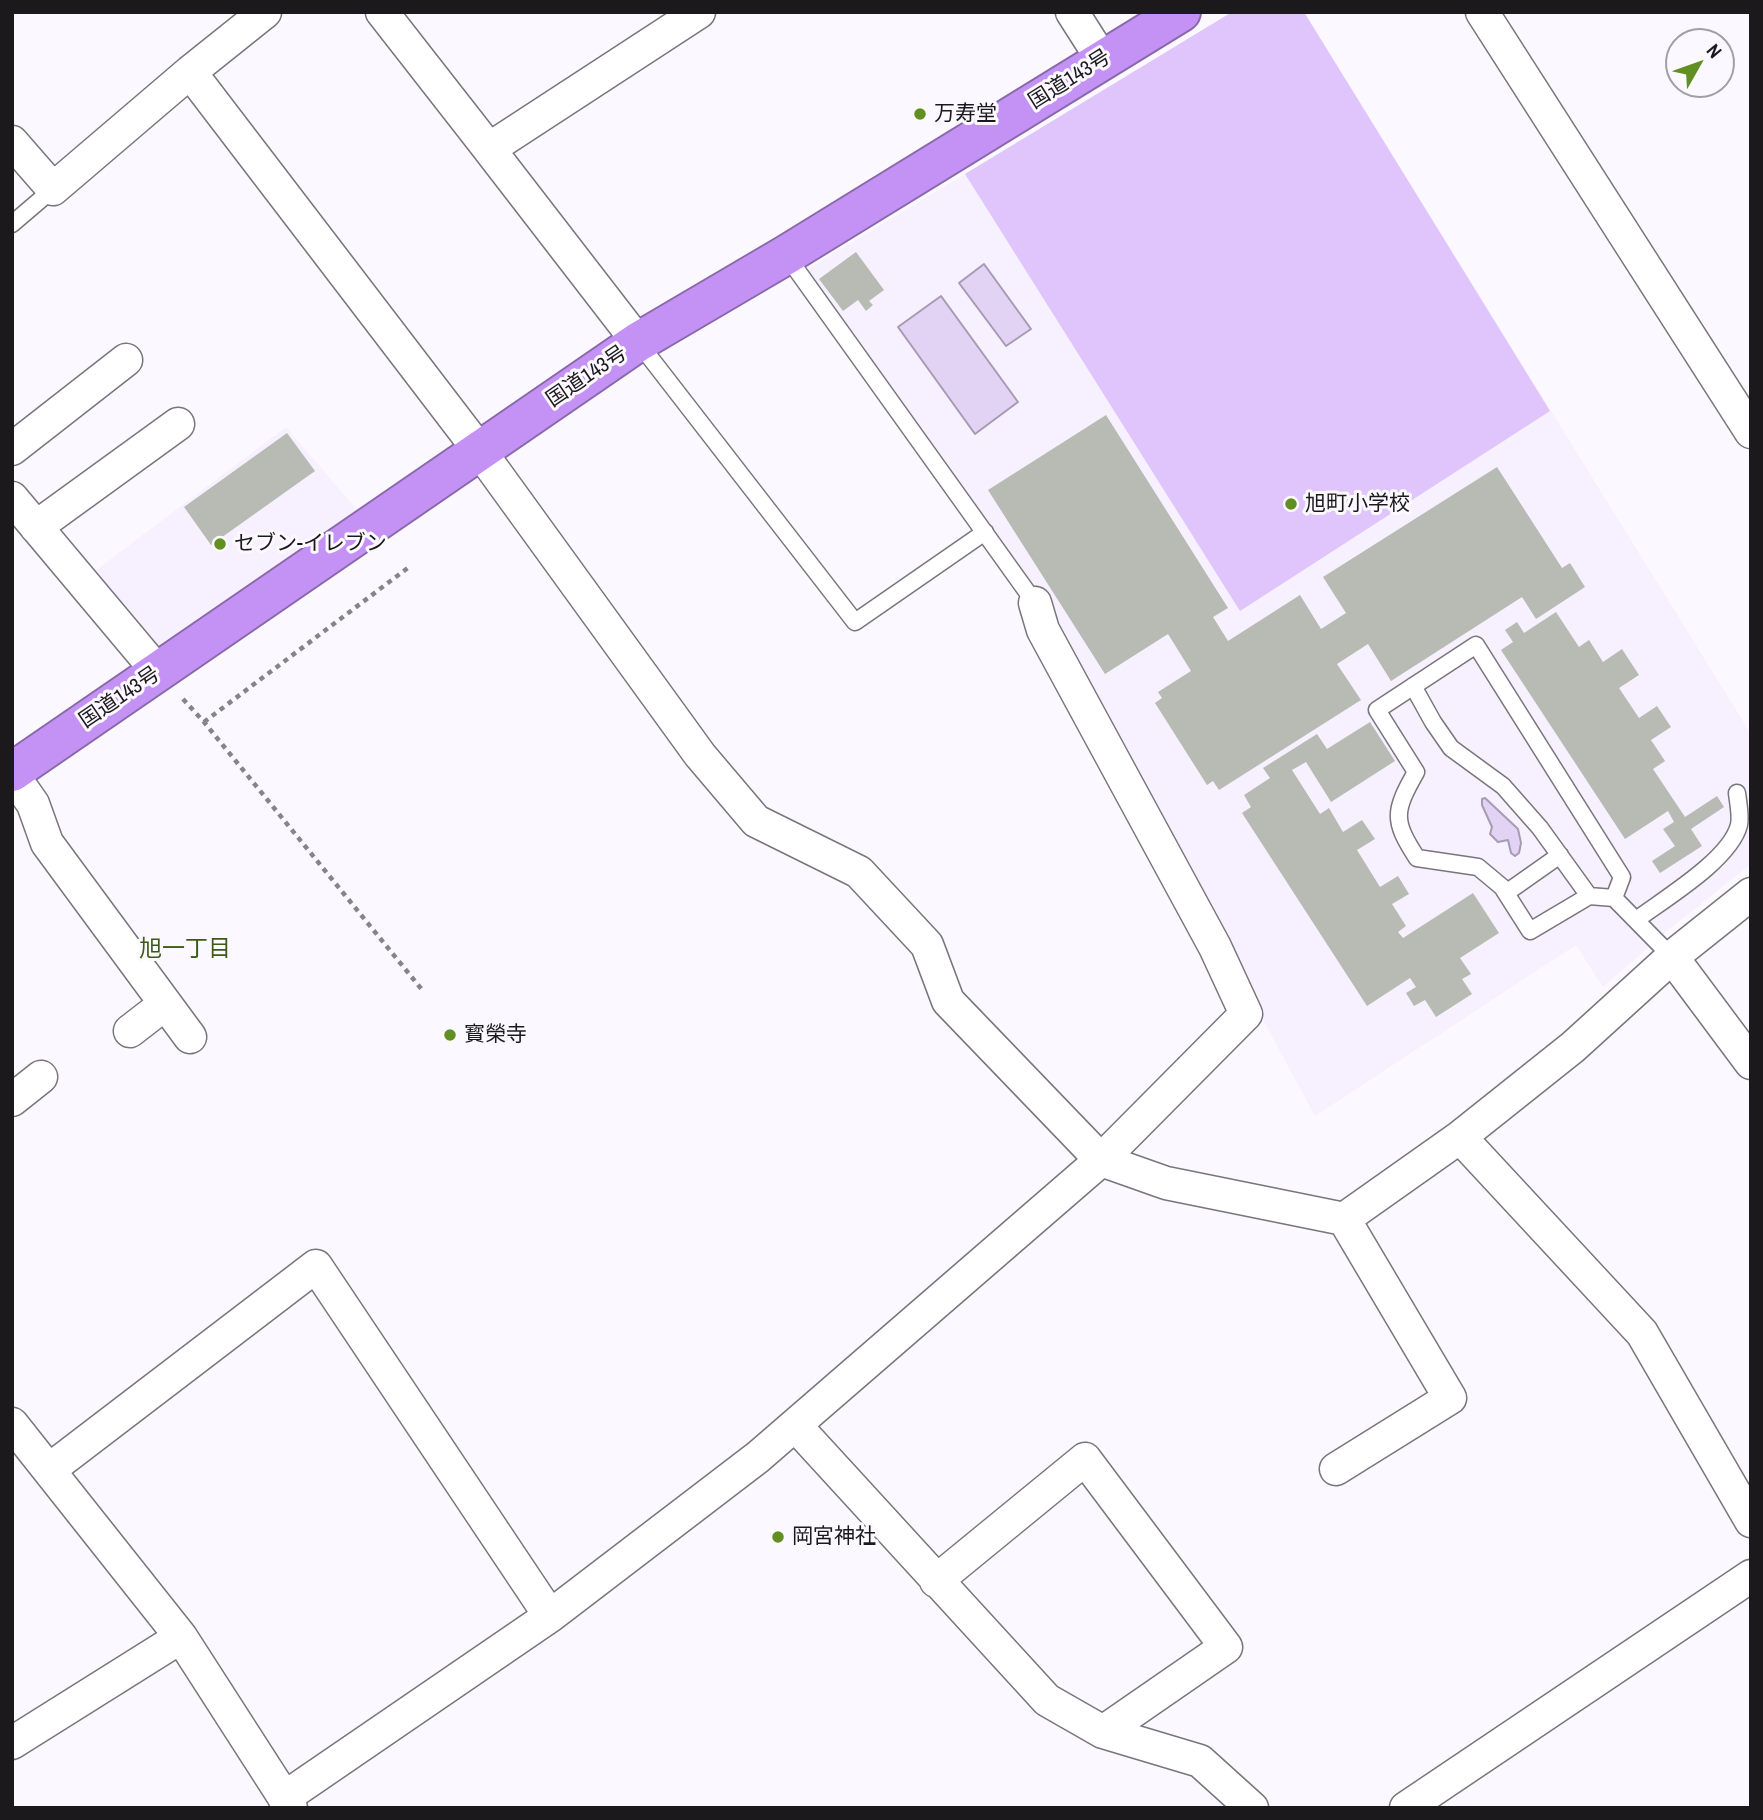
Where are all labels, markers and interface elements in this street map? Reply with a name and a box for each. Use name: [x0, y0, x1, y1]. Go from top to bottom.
north arrow: [1665, 28, 1735, 98]
text: N: [1701, 38, 1728, 63]
street label: 国道143号: [1024, 45, 1116, 115]
place label: 万寿堂: [934, 101, 997, 127]
marker: 万寿堂: [912, 106, 928, 122]
street label: 国道143号: [542, 341, 632, 413]
place label: 旭町小学校: [1305, 491, 1410, 517]
marker: 旭町小学校: [1283, 496, 1299, 512]
place label: セブン-イレブン: [234, 531, 387, 557]
marker: セブン-イレブン: [212, 536, 228, 552]
street label: 国道143号: [75, 662, 165, 734]
district label: 旭一丁目: [139, 936, 231, 964]
place label: 寳榮寺: [464, 1022, 527, 1048]
marker: 寳榮寺: [442, 1027, 458, 1043]
place label: 岡宮神社: [792, 1524, 876, 1550]
marker: 岡宮神社: [770, 1529, 786, 1545]

